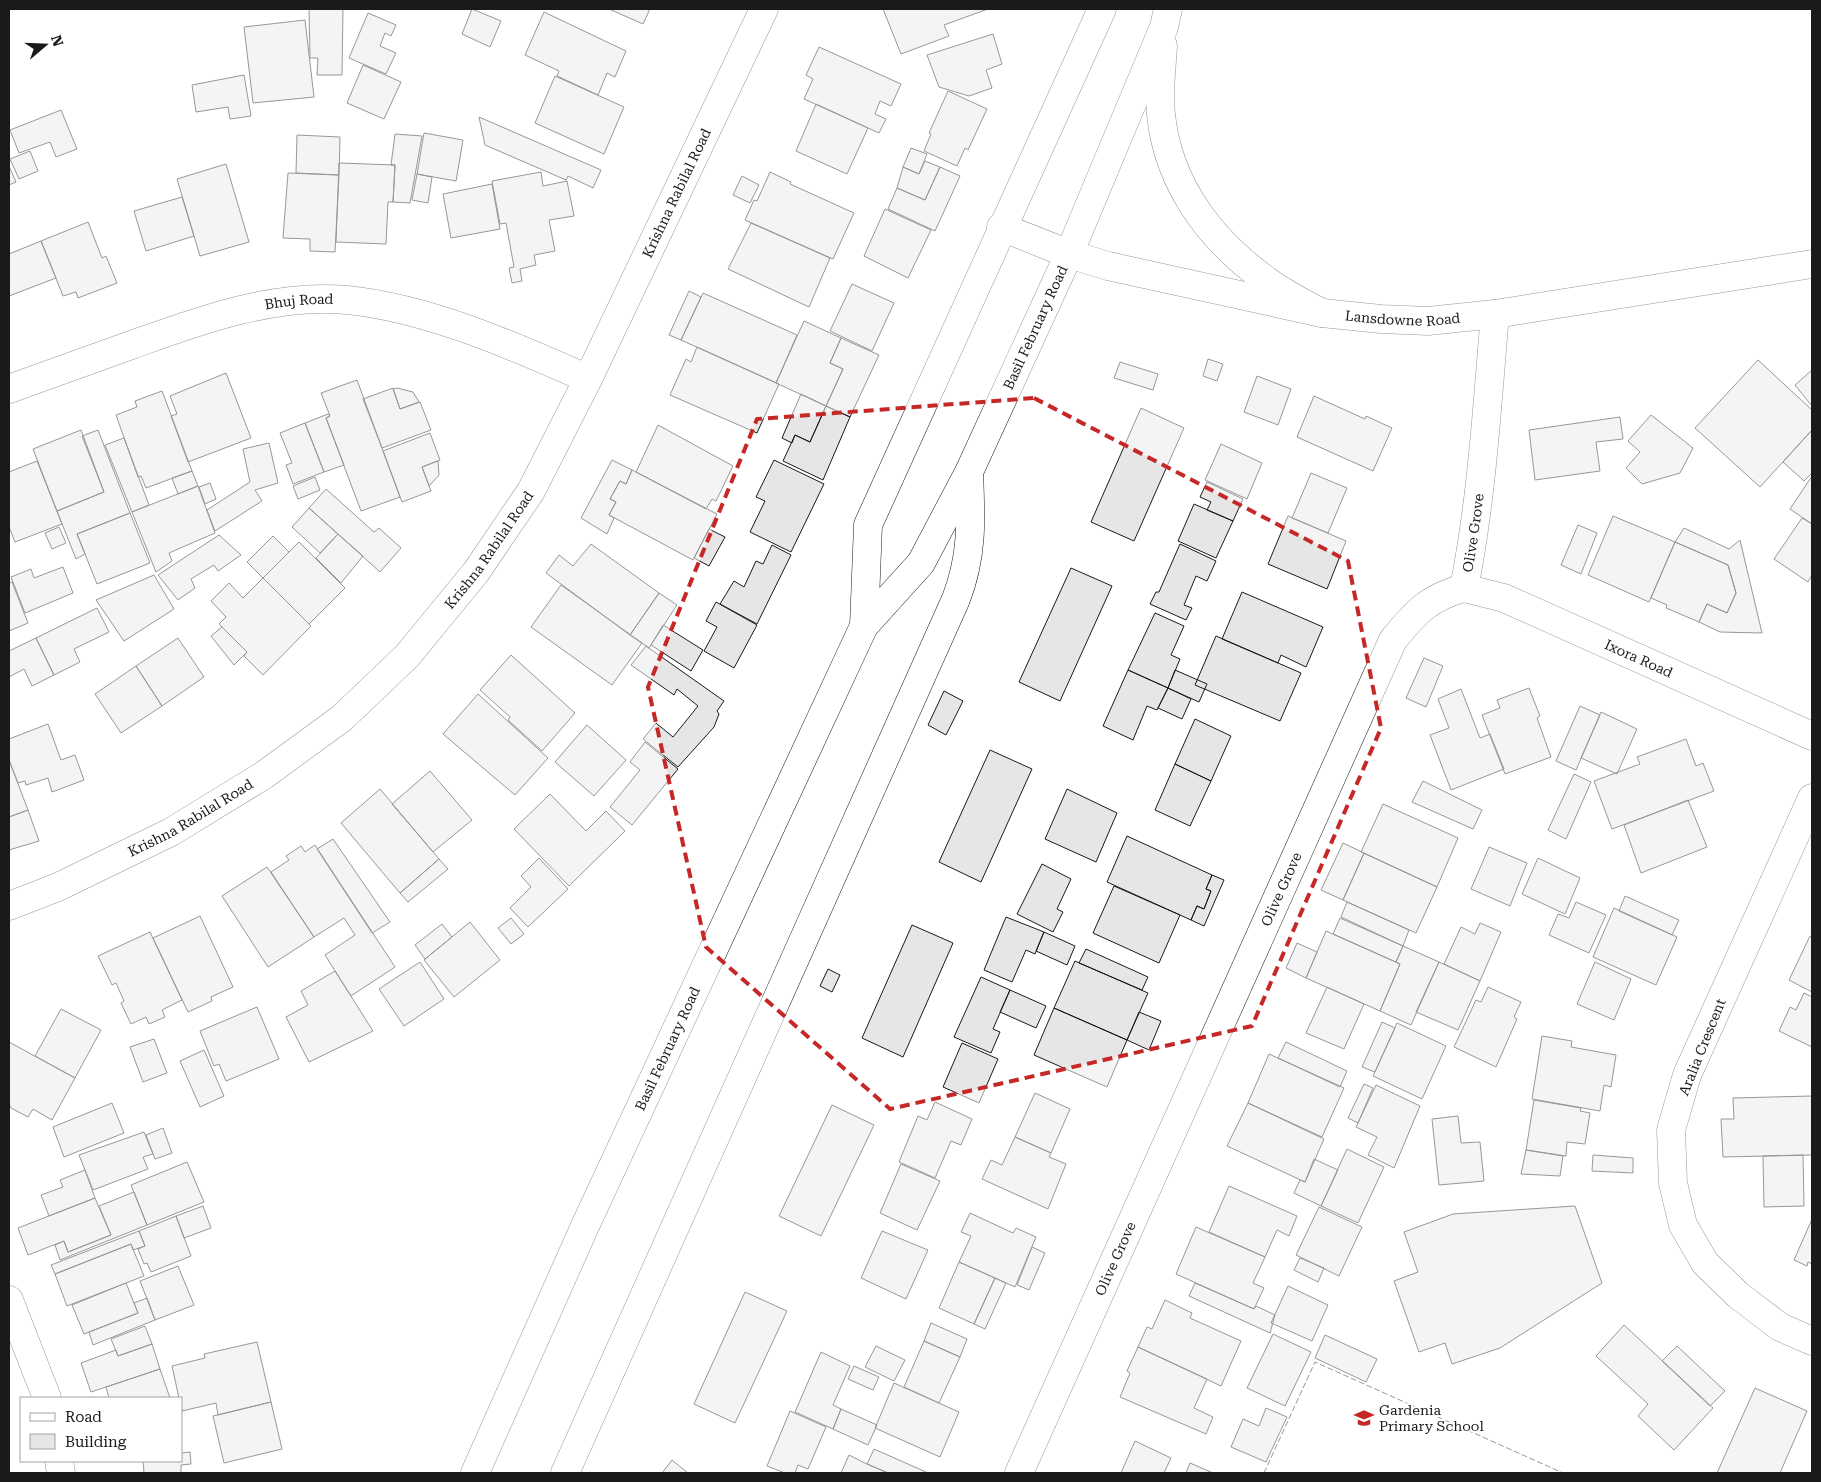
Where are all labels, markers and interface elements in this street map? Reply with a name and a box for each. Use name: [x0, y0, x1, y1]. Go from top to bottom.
north arrow: [20, 20, 70, 70]
text: N: [48, 33, 67, 49]
street label: Krishna Rabilal Road: [639, 126, 714, 260]
street label: Basil February Road: [1000, 263, 1071, 392]
street label: Bhuj Road: [263, 291, 334, 313]
street label: Lansdowne Road: [1344, 307, 1461, 329]
street label: Krishna Rabilal Road: [441, 488, 537, 612]
street label: Olive Grove: [1459, 492, 1487, 573]
street label: Ixora Road: [1602, 636, 1675, 681]
street label: Krishna Rabilal Road: [125, 776, 256, 860]
street label: Olive Grove: [1258, 849, 1305, 929]
street label: Basil February Road: [632, 984, 703, 1113]
street label: Aralia Crescent: [1675, 996, 1729, 1098]
street label: Olive Grove: [1092, 1219, 1139, 1298]
legend: [20, 1397, 182, 1462]
place label: Gardenia Primary School: [1379, 1402, 1484, 1434]
school or university icon: Gardenia Primary School: [1353, 1407, 1375, 1429]
text: Road: [65, 1408, 102, 1426]
text: Building: [65, 1433, 127, 1451]

